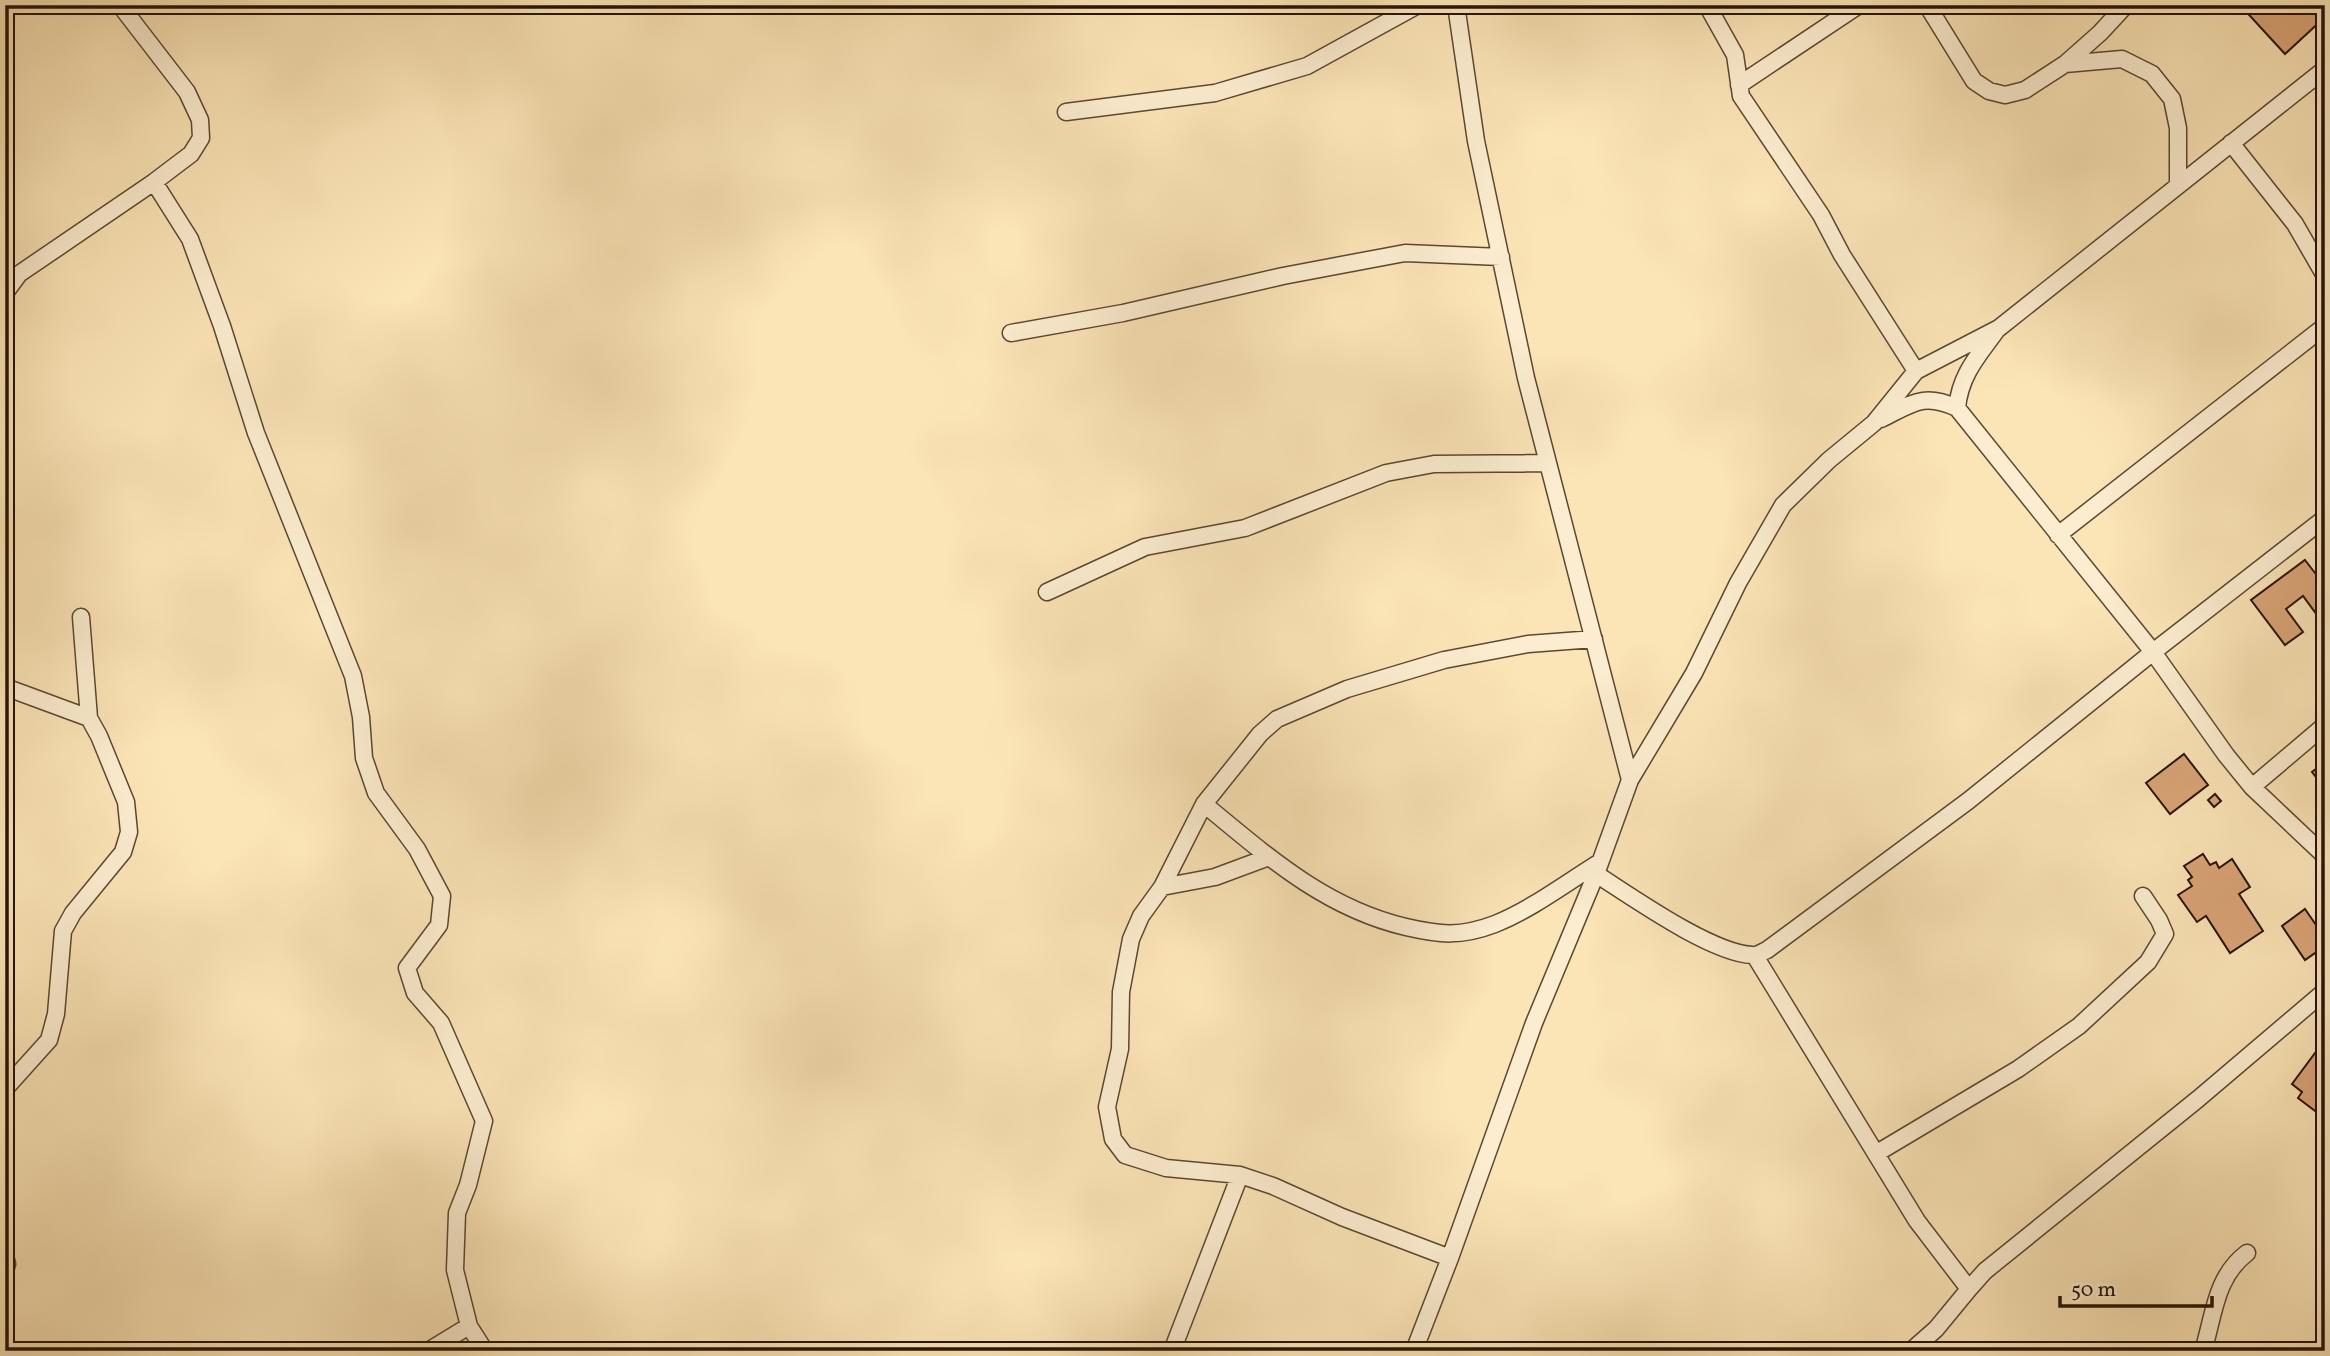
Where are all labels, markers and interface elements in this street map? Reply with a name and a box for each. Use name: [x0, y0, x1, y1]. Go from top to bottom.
scale bar: [2060, 1265, 2213, 1309]
text: 50 m: [2071, 1276, 2116, 1305]

